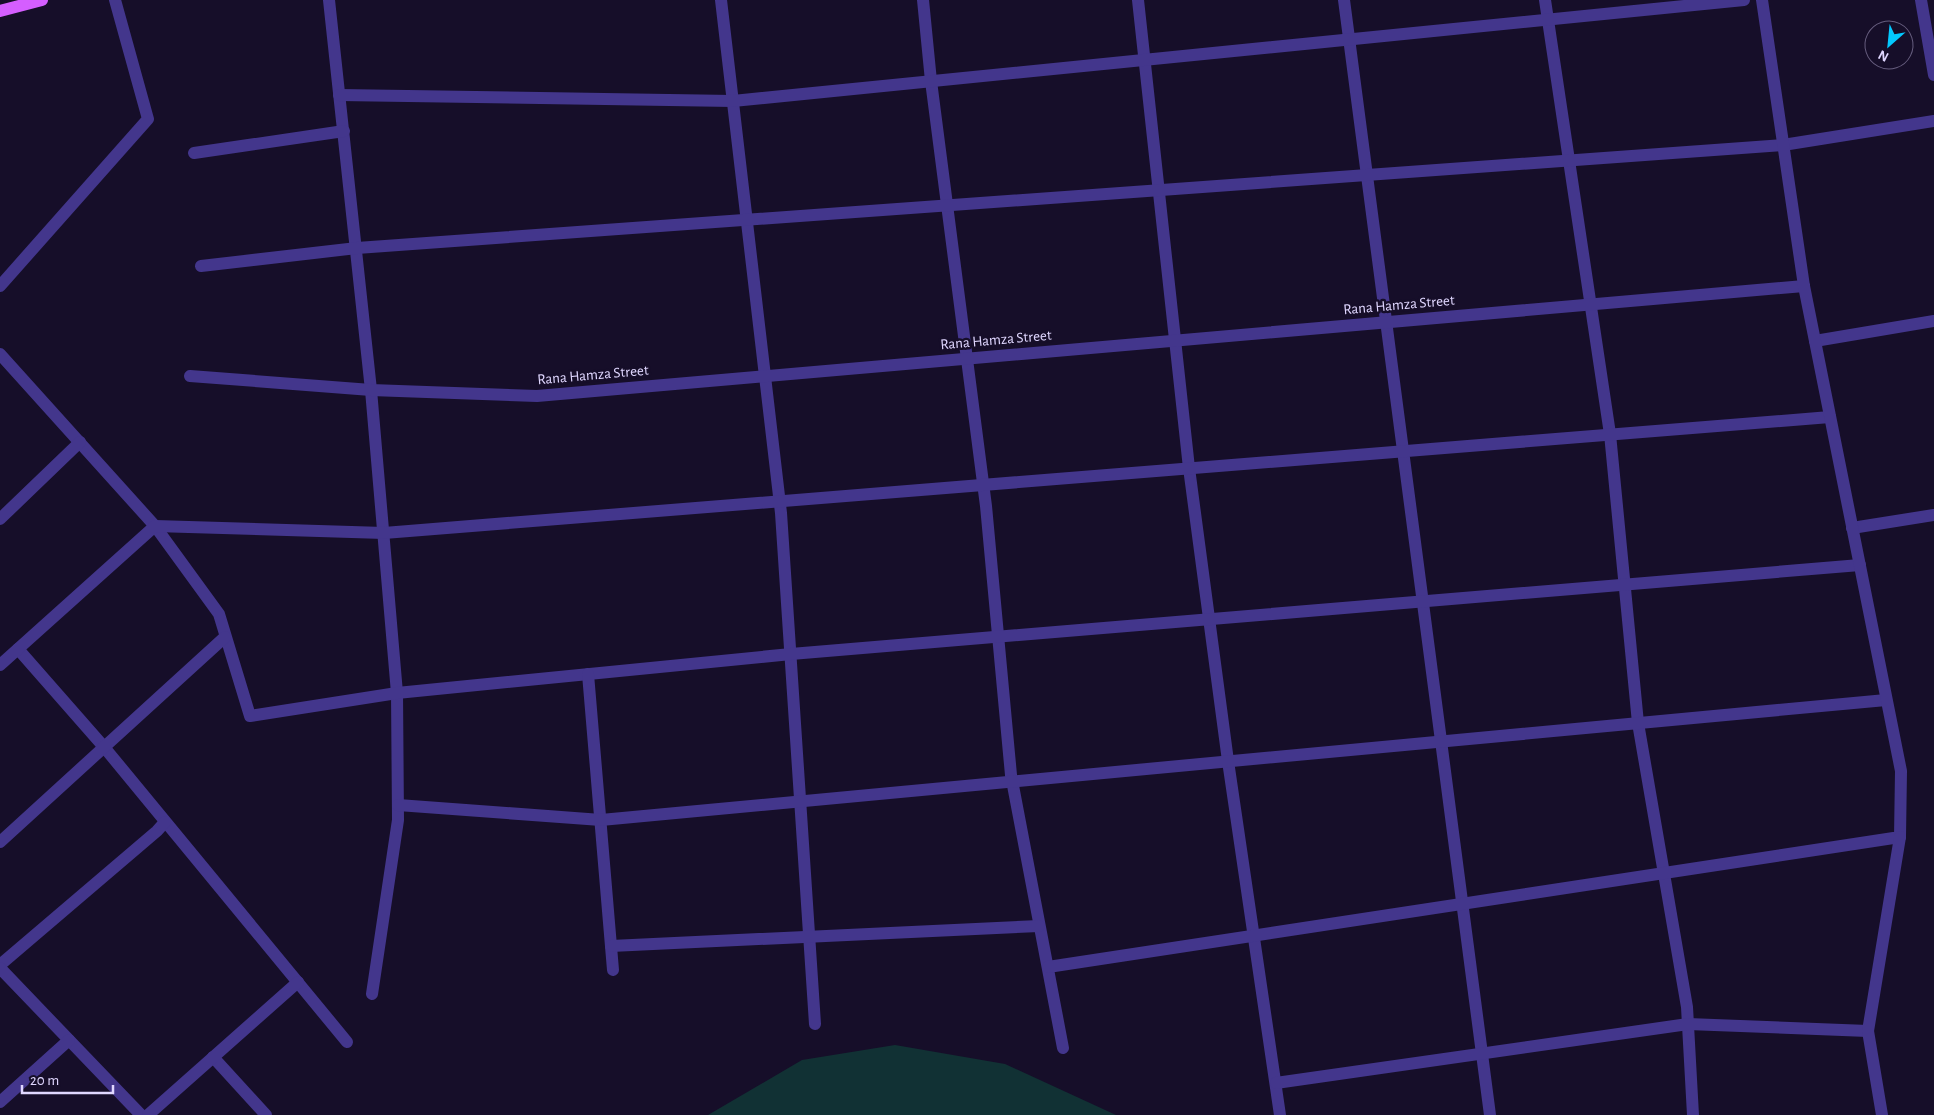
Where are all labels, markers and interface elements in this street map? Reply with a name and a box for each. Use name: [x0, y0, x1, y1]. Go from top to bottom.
north arrow: [1864, 20, 1914, 70]
text: N: [1876, 47, 1891, 64]
street label: Rana Hamza Street: [1343, 293, 1455, 317]
street label: Rana Hamza Street: [940, 328, 1052, 352]
street label: Rana Hamza Street: [537, 363, 649, 387]
scale bar: [22, 1062, 114, 1094]
text: 20 m: [30, 1073, 59, 1088]

